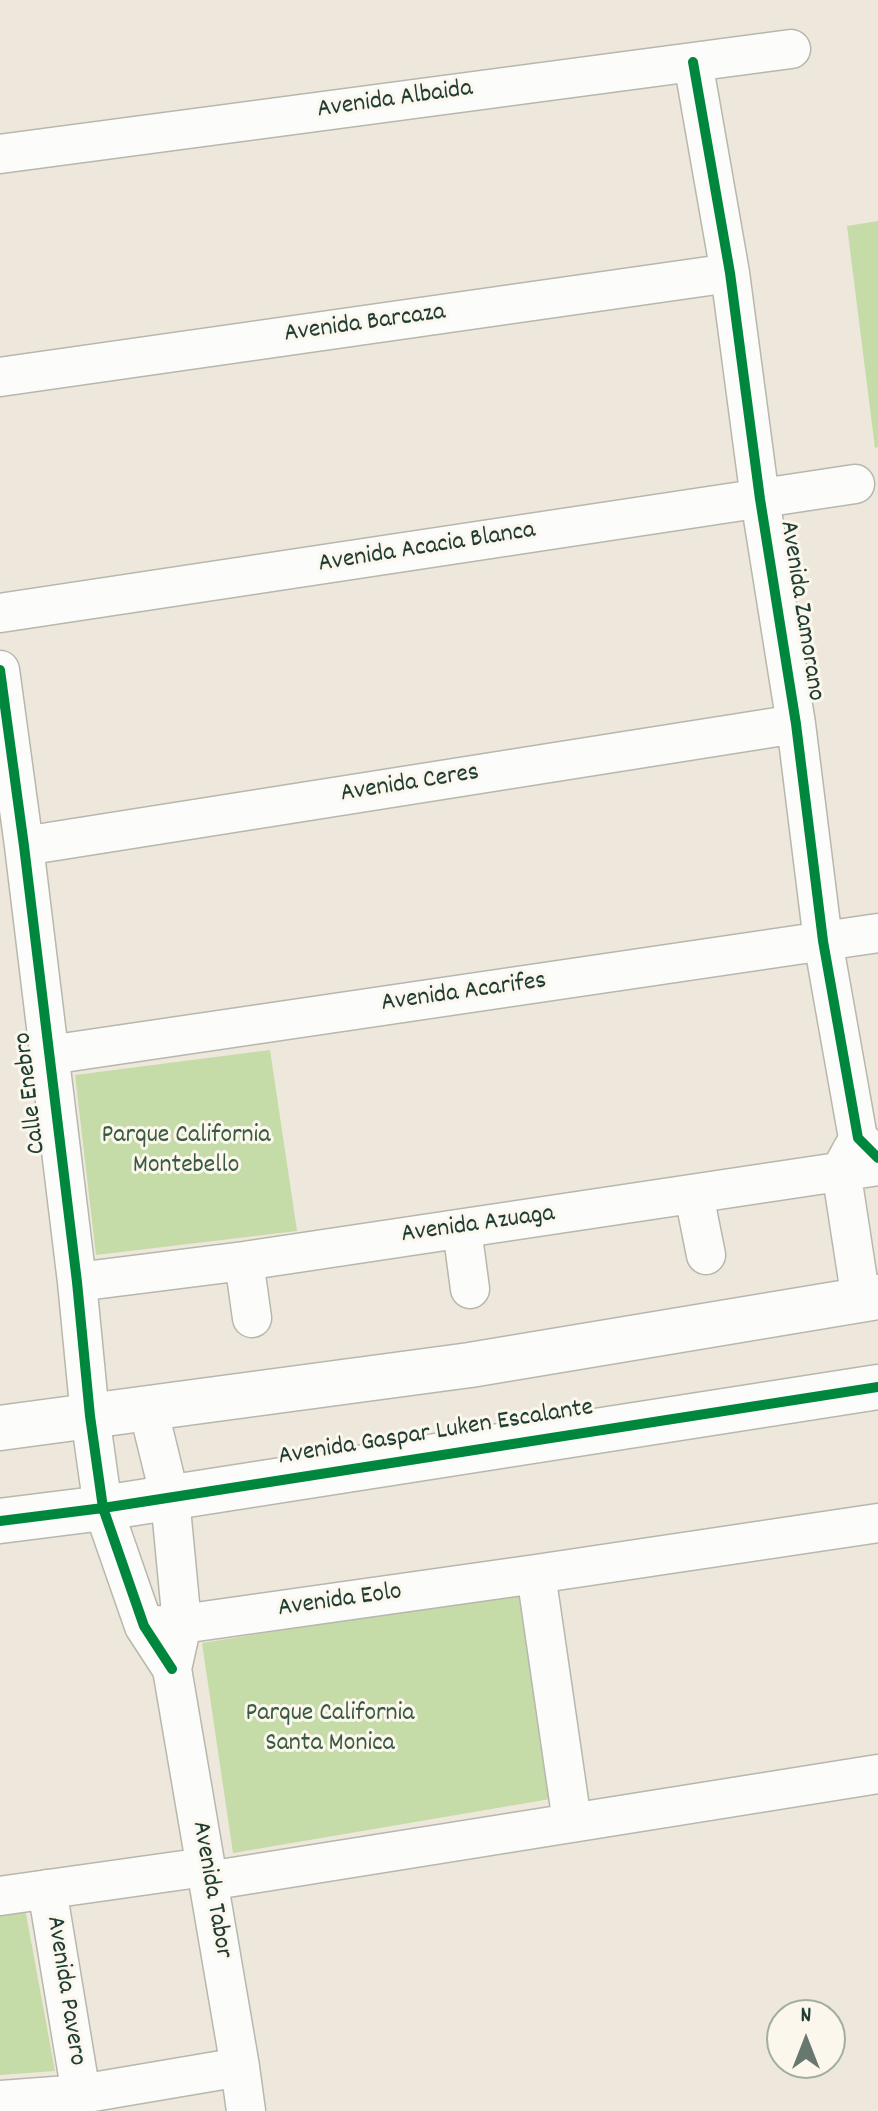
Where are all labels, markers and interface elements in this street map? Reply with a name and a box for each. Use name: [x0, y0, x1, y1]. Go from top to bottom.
street label: Avenida Albaida: [315, 75, 475, 127]
street label: Avenida Barcaza: [282, 298, 448, 352]
street label: Avenida Acacia Blanca: [316, 516, 538, 582]
street label: Avenida Zamorano: [770, 519, 830, 703]
street label: Avenida Ceres: [338, 759, 482, 811]
street label: Avenida Acarifes: [379, 967, 549, 1021]
street label: Calle Enebro: [9, 1030, 55, 1156]
park label: Parque California Montebello: [101, 1121, 271, 1182]
street label: Avenida Azuaga: [399, 1200, 557, 1252]
street label: Avenida Gaspar Luken Escalante: [276, 1394, 596, 1474]
street label: Avenida Eolo: [276, 1578, 404, 1626]
park label: Parque California Santa Monica: [245, 1699, 415, 1760]
street label: Avenida Tabor: [183, 1819, 237, 1961]
street label: Avenida Pavero: [37, 1914, 91, 2068]
north arrow: [766, 1999, 846, 2079]
text: N: [801, 2001, 811, 2032]

